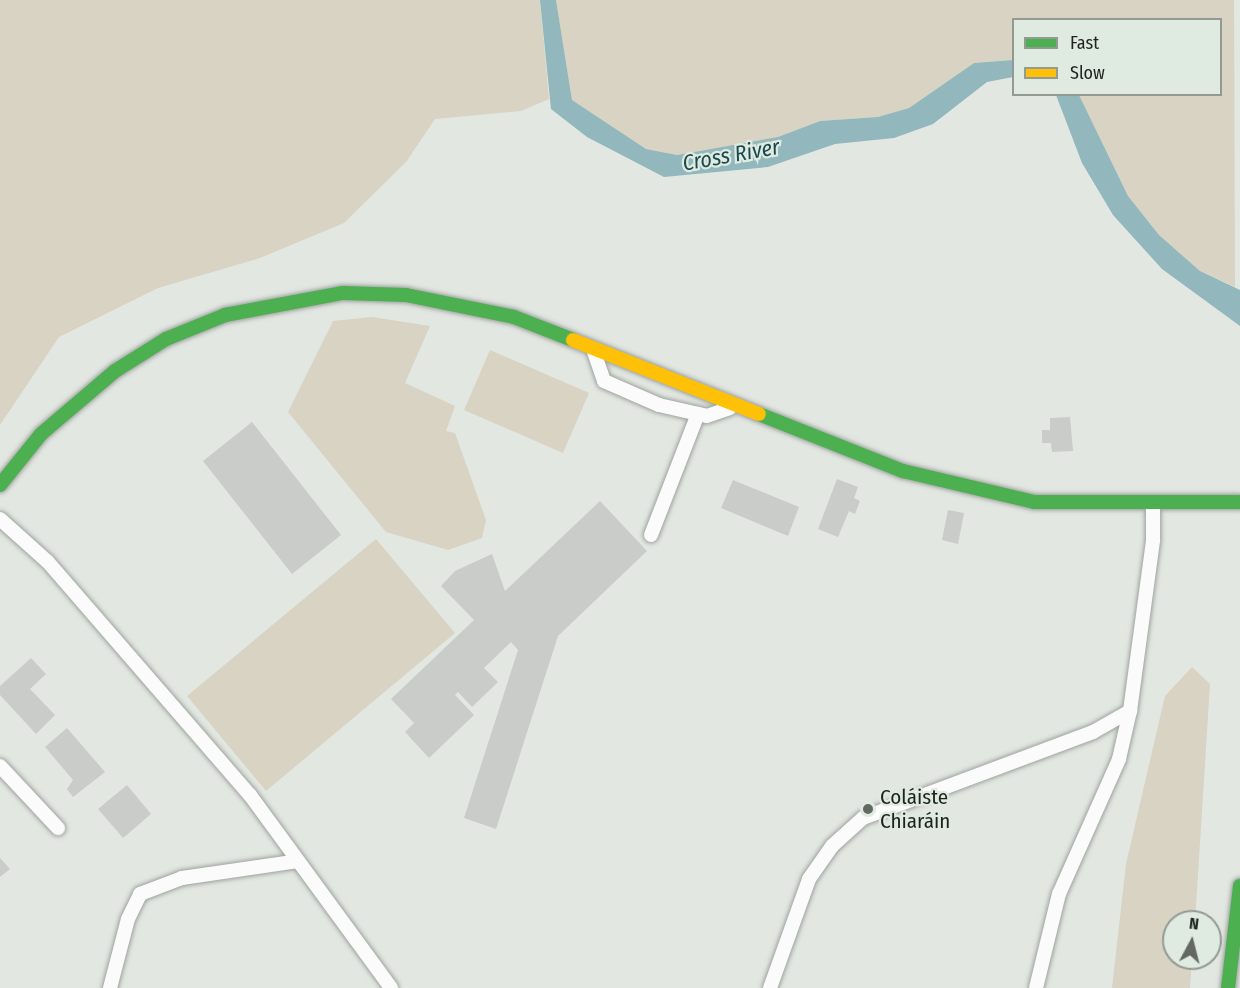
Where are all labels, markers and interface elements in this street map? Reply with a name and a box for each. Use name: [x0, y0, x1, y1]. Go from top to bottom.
legend: [1012, 18, 1222, 96]
text: Fast: [1070, 32, 1099, 54]
text: Slow: [1070, 62, 1105, 84]
water label: Cross River: [680, 133, 782, 177]
place label: Coláiste Chiaráin: [880, 784, 950, 834]
marker: Coláiste Chiaráin: [861, 802, 875, 816]
north arrow: [1162, 910, 1222, 970]
text: N: [1188, 914, 1200, 934]

